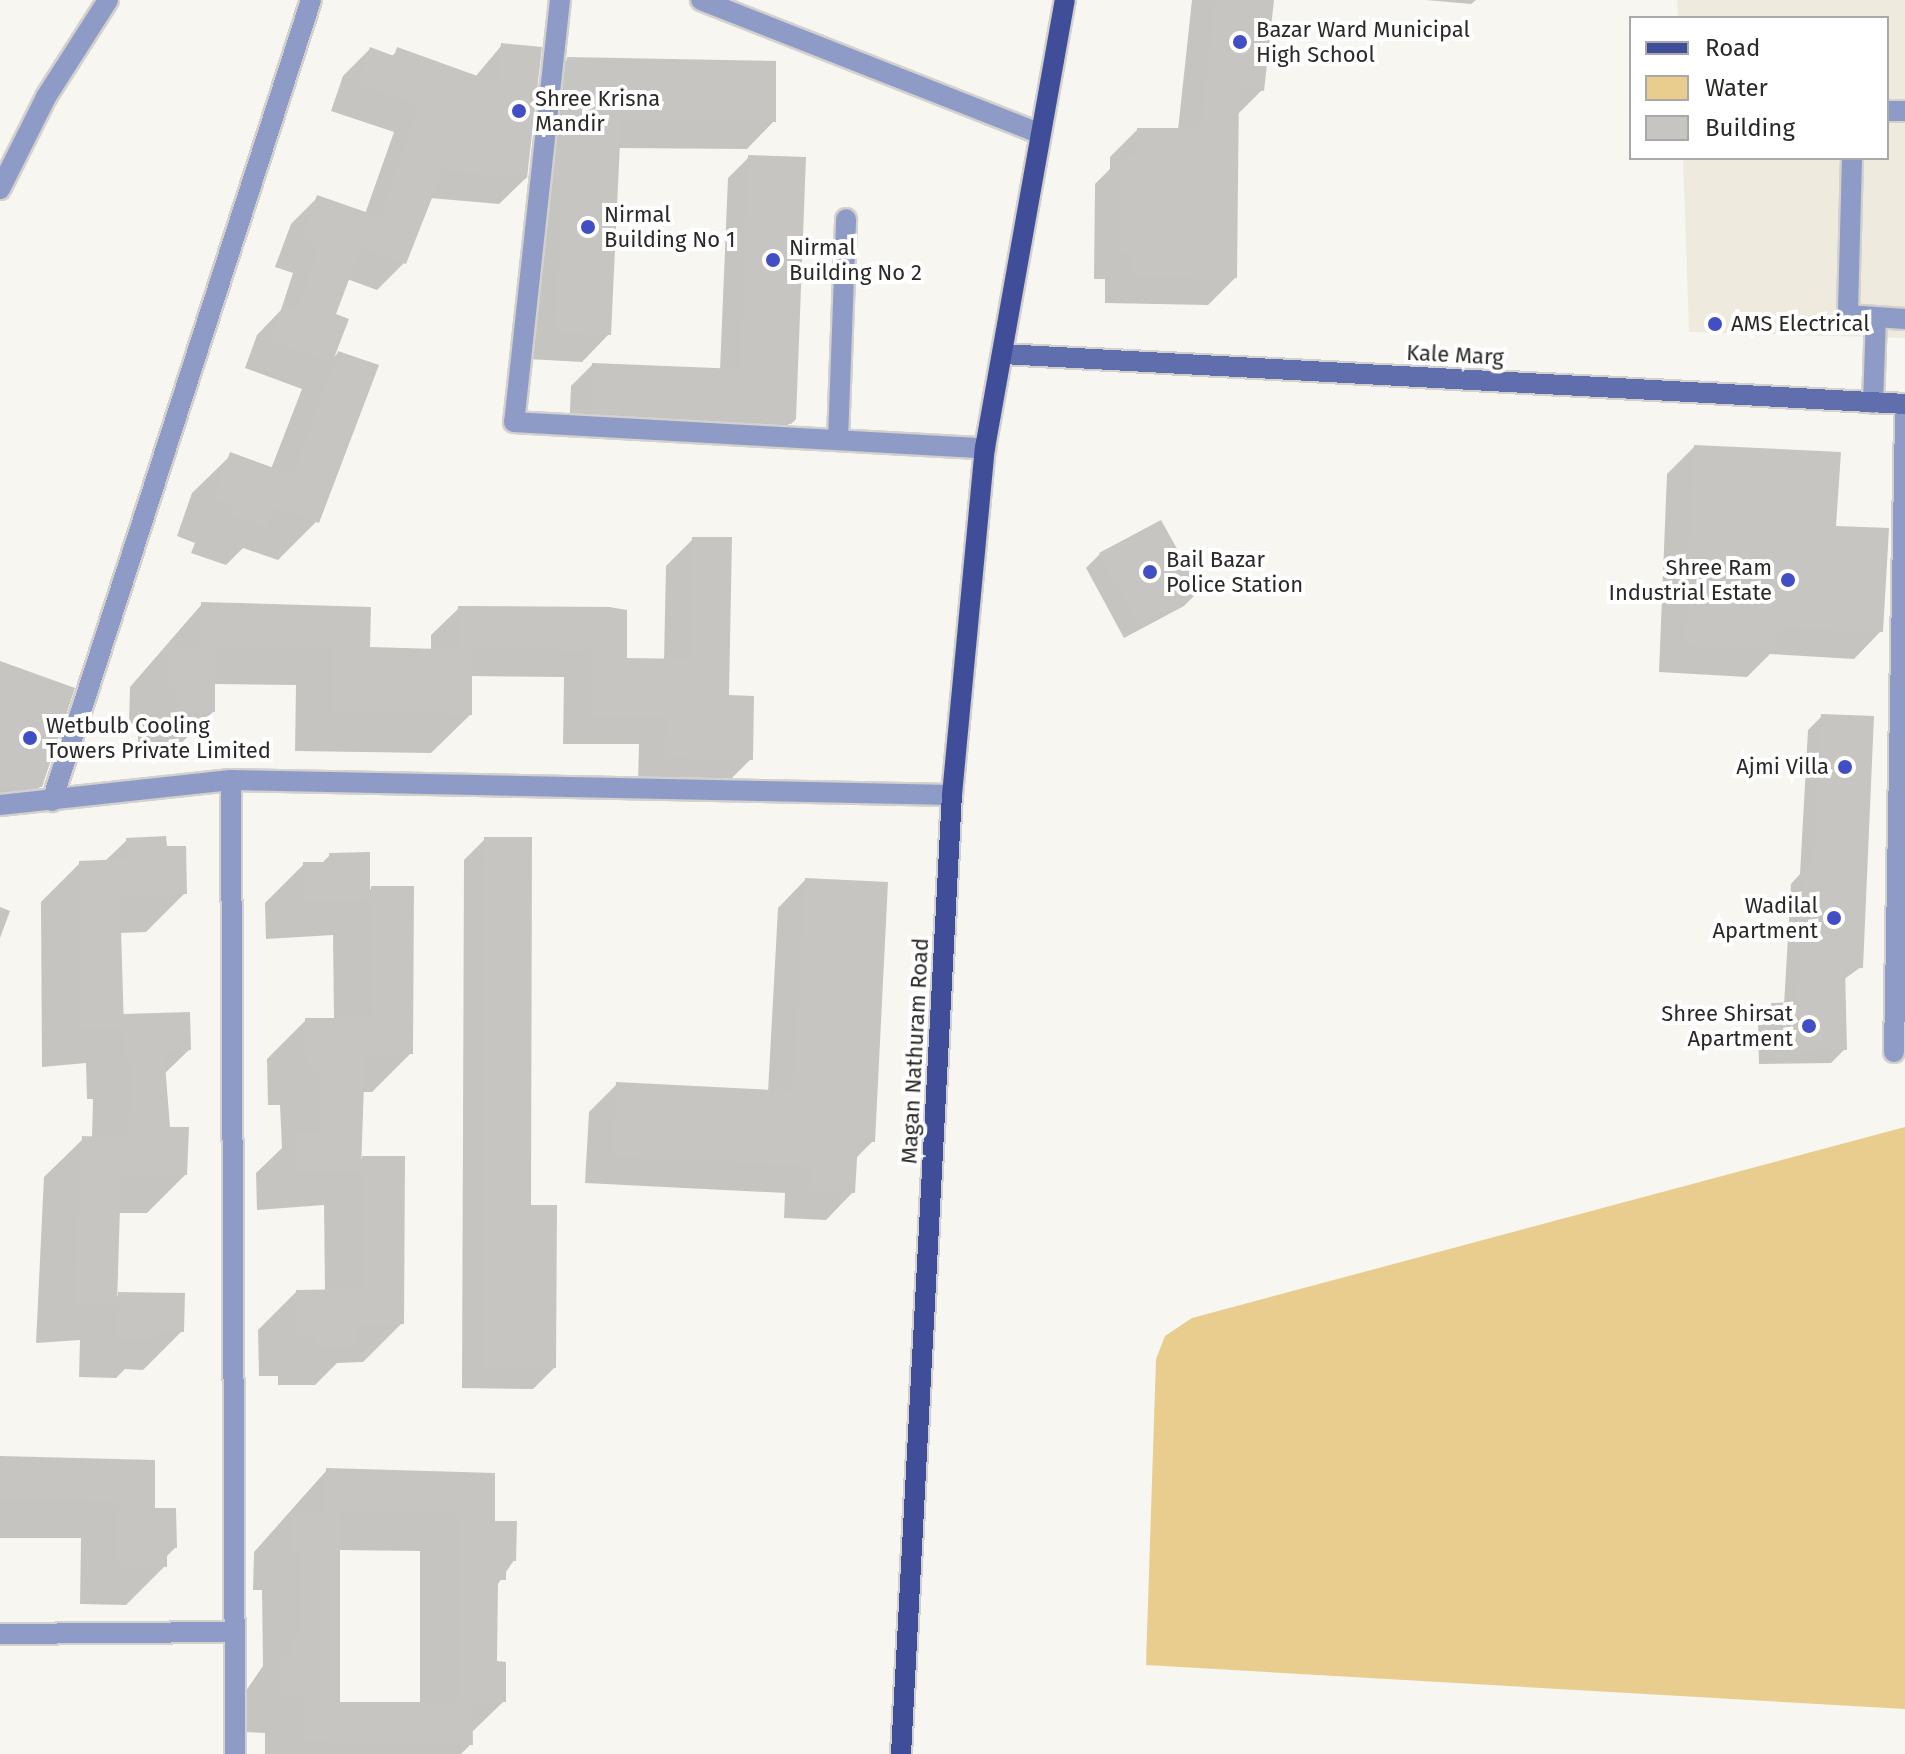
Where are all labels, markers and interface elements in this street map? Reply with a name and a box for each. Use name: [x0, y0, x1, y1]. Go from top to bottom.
place label: Bazar Ward Municipal High School: [1256, 16, 1470, 68]
legend: [1629, 16, 1889, 160]
marker: Bazar Ward Municipal High School: [1231, 33, 1249, 51]
text: Road: [1705, 34, 1760, 62]
text: Water: [1705, 74, 1768, 102]
place label: Shree Krisna Mandir: [535, 85, 660, 136]
marker: Shree Krisna Mandir: [510, 102, 528, 120]
text: Building: [1705, 114, 1795, 142]
place label: Nirmal Building No 1: [604, 201, 735, 252]
marker: Nirmal Building No 1: [579, 218, 597, 236]
place label: Nirmal Building No 2: [789, 234, 922, 286]
marker: Nirmal Building No 2: [764, 251, 782, 269]
place label: AMS Electrical: [1731, 311, 1870, 337]
marker: AMS Electrical: [1706, 315, 1724, 333]
street label: Kale Marg: [1406, 339, 1504, 371]
place label: Bail Bazar Police Station: [1166, 546, 1303, 598]
place label: Shree Ram Industrial Estate: [1608, 554, 1772, 606]
marker: Bail Bazar Police Station: [1141, 563, 1159, 581]
marker: Shree Ram Industrial Estate: [1779, 571, 1797, 589]
place label: Wetbulb Cooling Towers Private Limited: [46, 712, 271, 764]
marker: Wetbulb Cooling Towers Private Limited: [21, 729, 39, 747]
place label: Ajmi Villa: [1736, 754, 1829, 780]
marker: Ajmi Villa: [1836, 758, 1854, 776]
place label: Wadilal Apartment: [1712, 892, 1818, 944]
marker: Wadilal Apartment: [1825, 909, 1843, 927]
street label: Magan Nathuram Road: [896, 937, 934, 1165]
place label: Shree Shirsat Apartment: [1661, 1000, 1793, 1052]
marker: Shree Shirsat Apartment: [1800, 1017, 1818, 1035]

